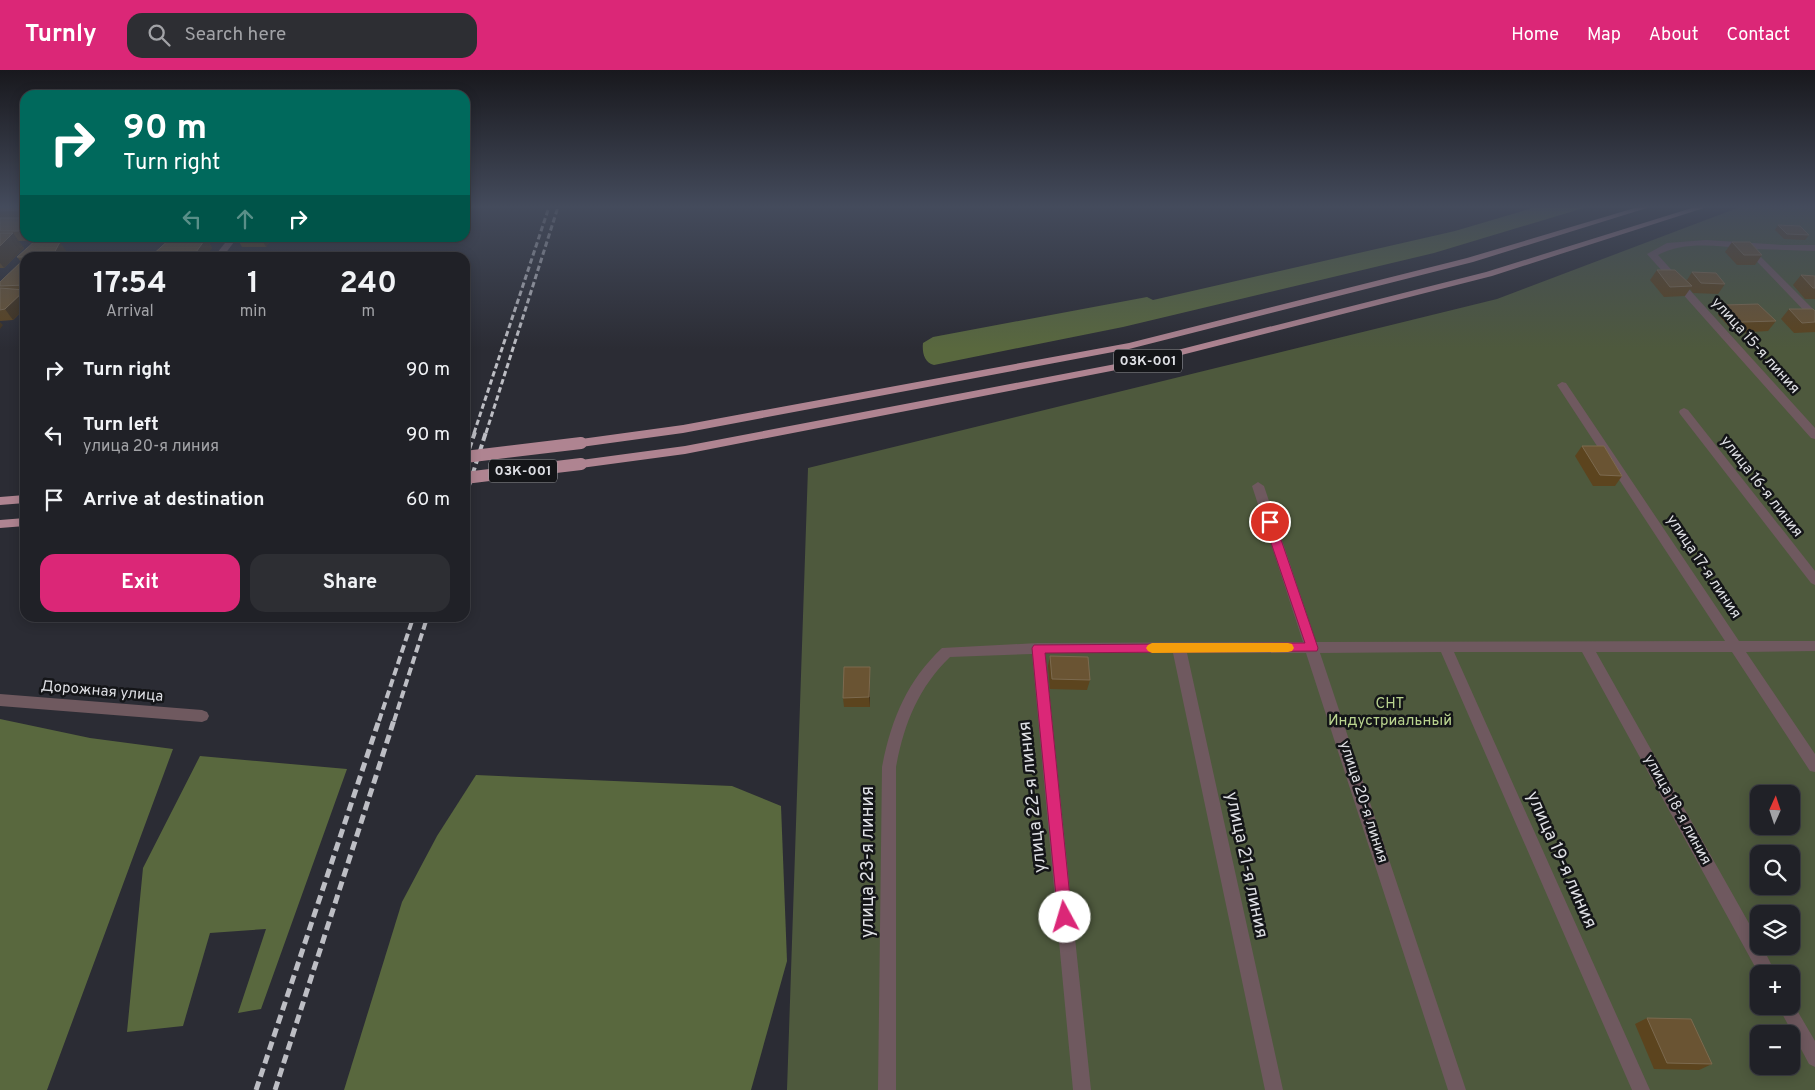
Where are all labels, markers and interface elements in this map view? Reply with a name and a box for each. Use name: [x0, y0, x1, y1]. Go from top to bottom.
search box: [127, 13, 477, 58]
text: Turnly: [25, 20, 97, 50]
icon: search: [145, 21, 173, 49]
text: Search here: [185, 23, 286, 47]
text: Home: [1511, 24, 1559, 47]
text: Map: [1587, 24, 1621, 47]
text: About: [1649, 24, 1698, 47]
text: Contact: [1726, 24, 1790, 47]
text: 90 m: [123, 107, 207, 151]
icon: right: [40, 110, 105, 175]
text: Turn right: [123, 150, 220, 177]
icon: left: [178, 205, 206, 233]
icon: ahead: [231, 205, 259, 233]
icon: right: [284, 205, 312, 233]
text: 17:54: [93, 266, 167, 303]
text: 1: [247, 266, 259, 303]
text: 240: [340, 266, 397, 303]
street label: улица 15-я линия: [1707, 294, 1803, 398]
text: Arrival: [106, 302, 154, 322]
text: min: [240, 302, 266, 322]
text: m: [361, 302, 375, 322]
road number: 03К-001: [1114, 350, 1182, 372]
icon: right: [40, 356, 68, 384]
text: Turn right: [83, 358, 171, 382]
text: 90 m: [406, 358, 450, 382]
text: Turn left: [83, 413, 159, 437]
icon: left: [40, 421, 68, 449]
text: 90 m: [406, 423, 450, 447]
street label: улица 16-я линия: [1716, 433, 1806, 541]
text: улица 20-я линия: [83, 437, 219, 457]
road number: 03К-001: [489, 460, 557, 482]
icon: arrive: [40, 486, 68, 514]
text: Arrive at destination: [83, 488, 264, 512]
text: 60 m: [406, 488, 450, 512]
pin: [1249, 501, 1291, 543]
icon: arrive: [1256, 508, 1284, 536]
street label: улица 17-я линия: [1661, 511, 1745, 623]
button: Exit: [40, 554, 240, 612]
button: Share: [250, 554, 450, 612]
street label: Дорожная улица: [40, 677, 164, 707]
park label: СНТ Индустриальный: [1328, 695, 1452, 731]
street label: улица 22-я линия: [1014, 720, 1052, 874]
street label: улица 20-я линия: [1334, 738, 1392, 866]
street label: улица 18-я линия: [1639, 751, 1715, 869]
north arrow: [1750, 785, 1800, 835]
map controls: [1750, 785, 1800, 1075]
street label: улица 23-я линия: [857, 786, 880, 938]
street label: улица 19-я линия: [1520, 788, 1602, 932]
street label: улица 21-я линия: [1219, 790, 1273, 940]
button: search: [1750, 845, 1800, 895]
position arrow: [1038, 890, 1090, 942]
button: layers: [1750, 905, 1800, 955]
button: +: [1750, 965, 1800, 1015]
button: −: [1750, 1025, 1800, 1075]

